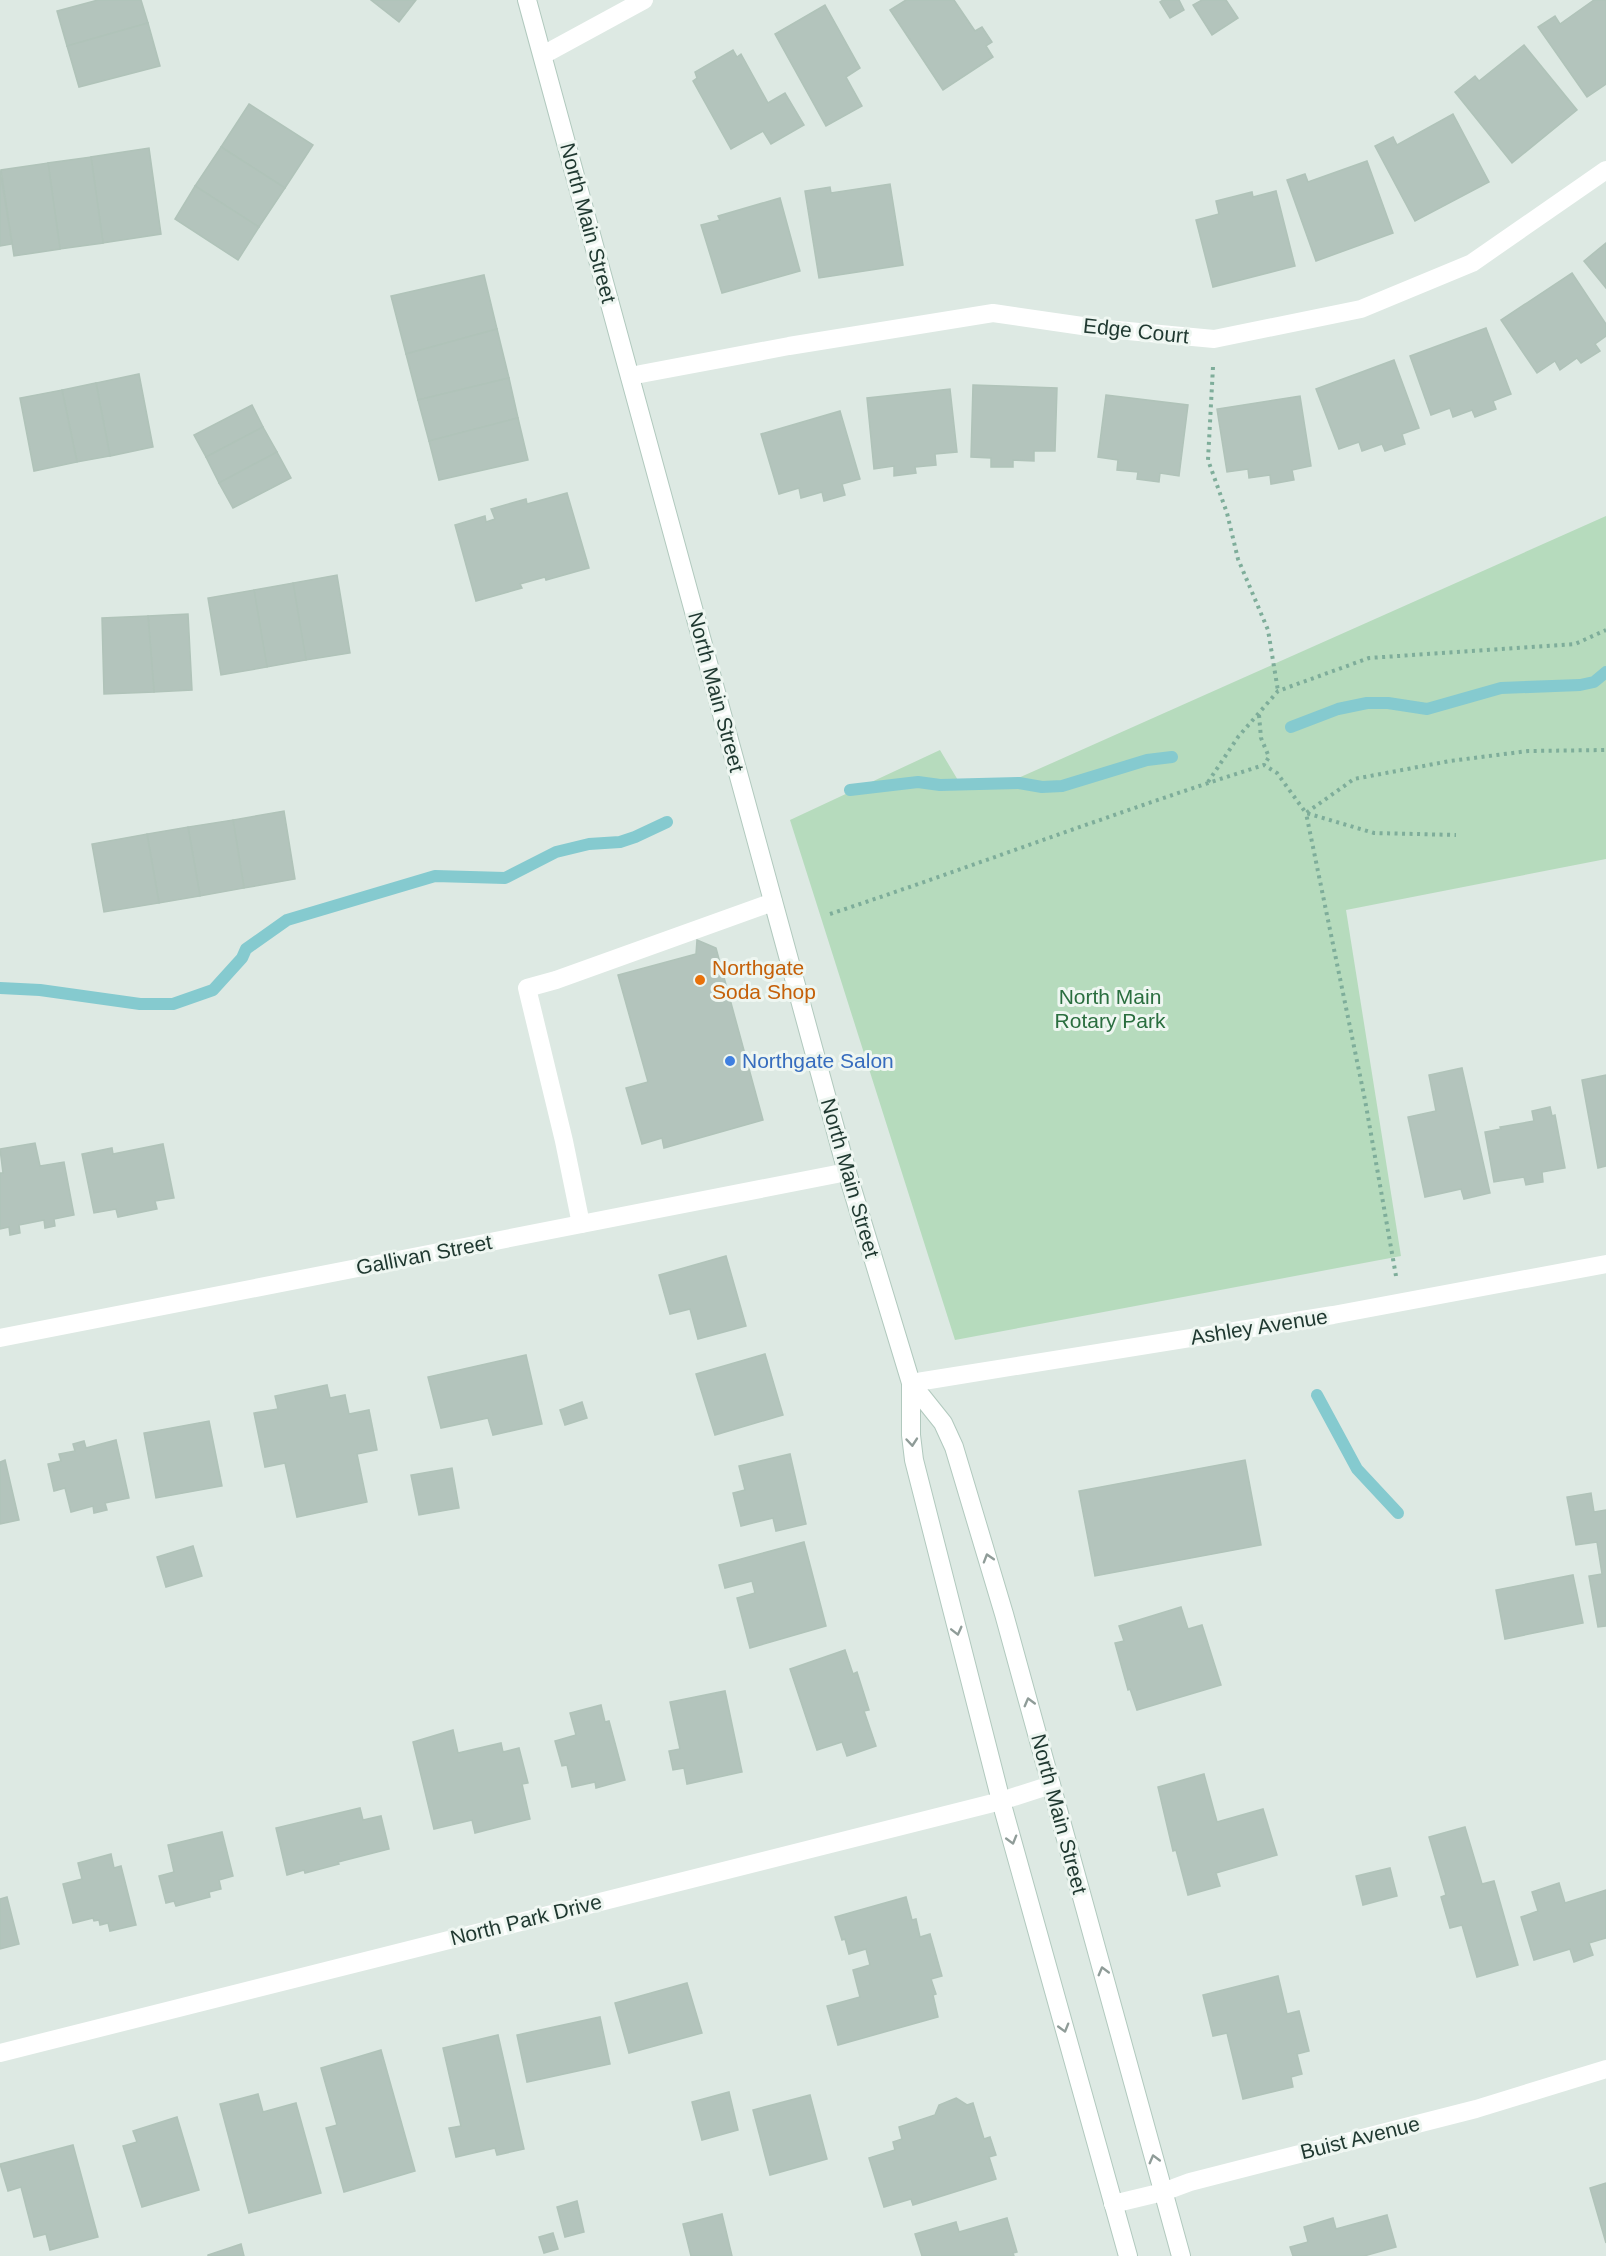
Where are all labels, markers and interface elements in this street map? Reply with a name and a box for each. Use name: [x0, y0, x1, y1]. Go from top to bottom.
street label: North Main Street: [556, 140, 621, 305]
street label: Edge Court: [1082, 314, 1190, 348]
street label: North Main Street: [684, 609, 749, 774]
place label: Northgate Soda Shop: [712, 956, 816, 1003]
marker: Northgate Soda Shop: [693, 973, 707, 987]
park label: North Main Rotary Park: [1055, 985, 1166, 1032]
place label: Northgate Salon: [742, 1049, 894, 1072]
marker: Northgate Salon: [723, 1054, 737, 1068]
street label: North Main Street: [817, 1096, 884, 1260]
street label: Gallivan Street: [354, 1230, 494, 1279]
street label: Ashley Avenue: [1189, 1304, 1329, 1349]
one-way arrow: [905, 1437, 918, 1446]
one-way arrow: [983, 1553, 995, 1564]
one-way arrow: [950, 1626, 963, 1636]
one-way arrow: [1023, 1697, 1036, 1707]
street label: North Main Street: [1027, 1731, 1092, 1896]
one-way arrow: [1005, 1834, 1017, 1845]
street label: North Park Drive: [448, 1890, 604, 1949]
one-way arrow: [1098, 1966, 1110, 1977]
one-way arrow: [1057, 2022, 1069, 2033]
street label: Buist Avenue: [1298, 2112, 1422, 2163]
one-way arrow: [1149, 2154, 1162, 2164]

